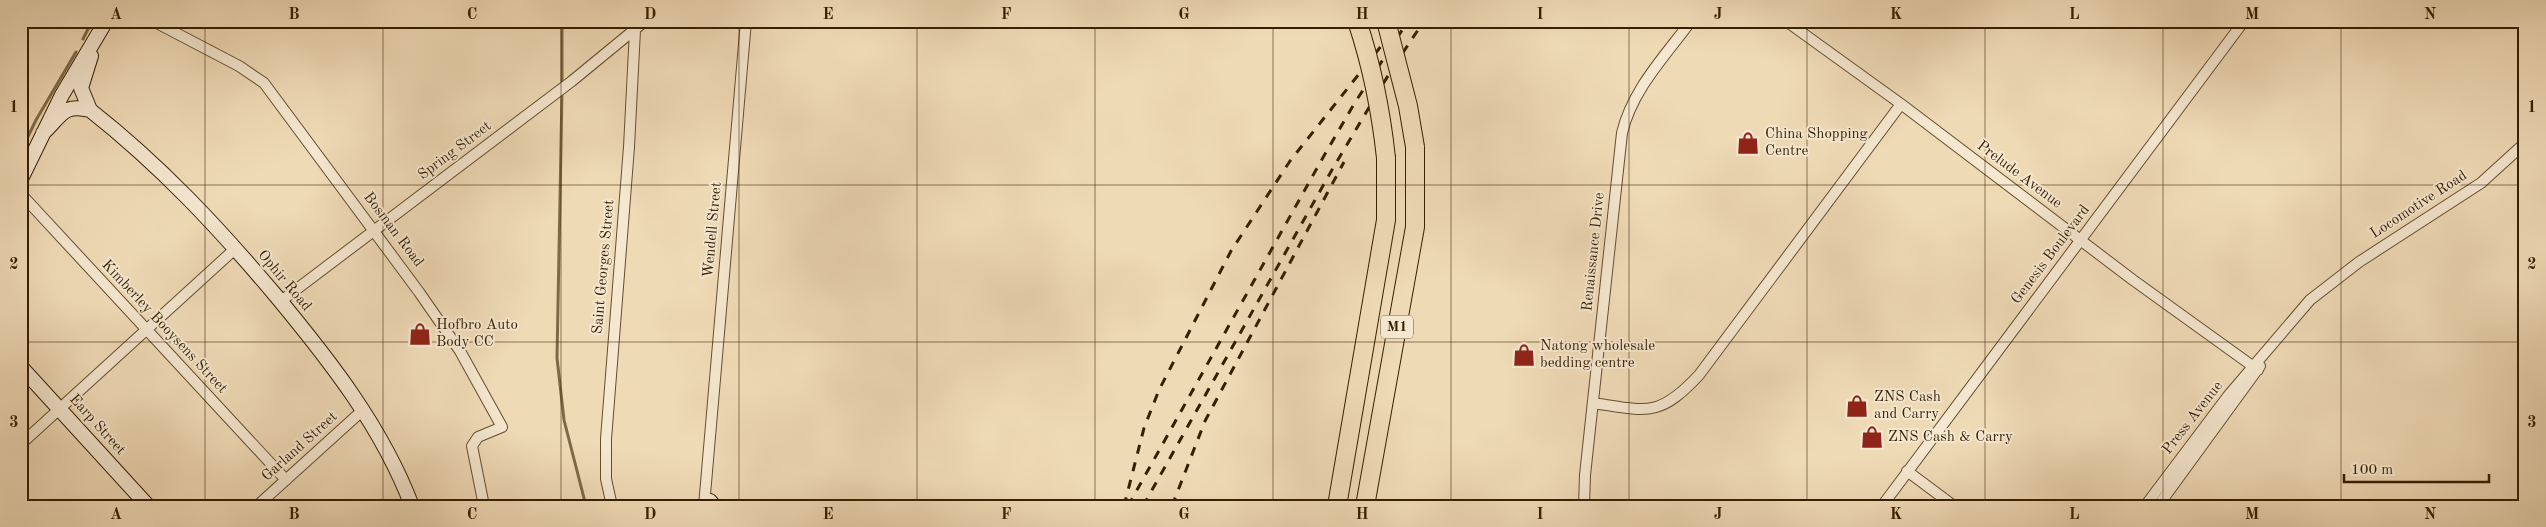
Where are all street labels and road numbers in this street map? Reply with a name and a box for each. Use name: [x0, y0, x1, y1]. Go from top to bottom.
street label: Spring Street: [416, 119, 494, 183]
street label: Prelude Avenue: [1974, 138, 2064, 212]
street label: Locomotive Road: [2368, 168, 2470, 242]
street label: Wendell Street: [701, 181, 725, 279]
street label: Bosman Road: [360, 190, 426, 270]
street label: Renaissance Drive: [1580, 192, 1608, 312]
street label: Saint Georges Street: [591, 199, 617, 335]
street label: Genesis Boulevard: [2009, 203, 2093, 307]
street label: Ophir Road: [254, 248, 314, 314]
street label: Kimberley Booysens Street: [98, 257, 230, 397]
road number: M1: [1381, 316, 1413, 338]
street label: Press Avenue: [2160, 379, 2226, 457]
street label: Earp Street: [66, 392, 128, 458]
street label: Garland Street: [259, 409, 341, 485]

